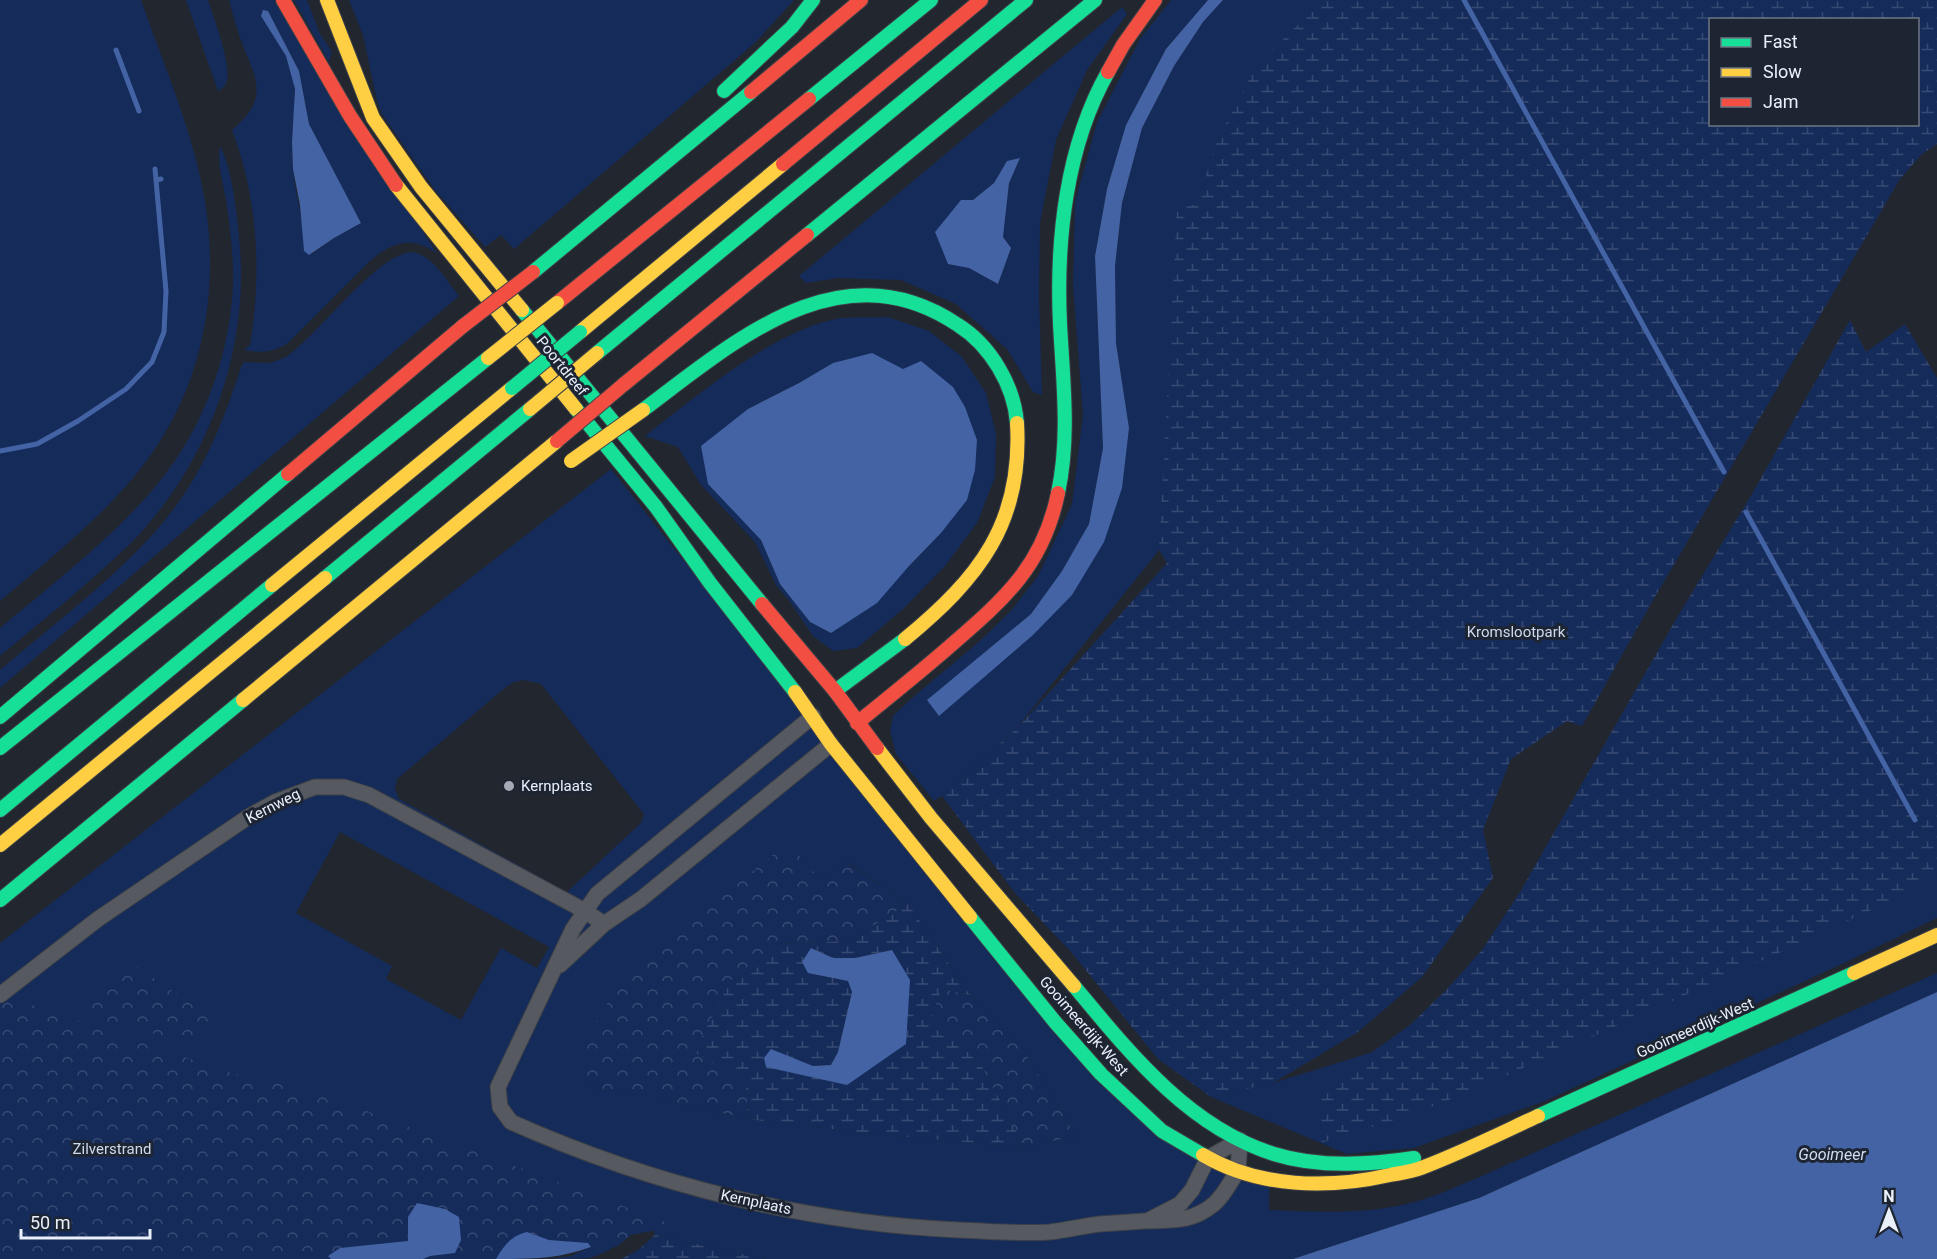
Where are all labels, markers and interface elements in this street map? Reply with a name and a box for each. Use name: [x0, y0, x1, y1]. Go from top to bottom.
legend: [1709, 18, 1919, 126]
text: Fast: [1763, 31, 1798, 52]
text: Slow: [1763, 61, 1802, 82]
text: Jam: [1763, 91, 1799, 112]
street label: Poortdreef: [533, 333, 592, 400]
park label: Kromslootpark: [1467, 623, 1566, 641]
place label: Kernplaats: [521, 777, 593, 795]
marker: Kernplaats: [502, 779, 516, 793]
street label: Kernweg: [243, 785, 303, 827]
street label: Gooimeerdijk-West: [1036, 973, 1132, 1080]
street label: Gooimeerdijk-West: [1634, 994, 1756, 1062]
park label: Zilverstrand: [73, 1140, 151, 1158]
water label: Gooimeer: [1798, 1145, 1866, 1164]
north arrow: [1859, 1181, 1919, 1241]
street label: Kernplaats: [719, 1186, 793, 1218]
text: N: [1883, 1187, 1895, 1206]
scale bar: [21, 1202, 150, 1240]
text: 50 m: [30, 1212, 70, 1233]

